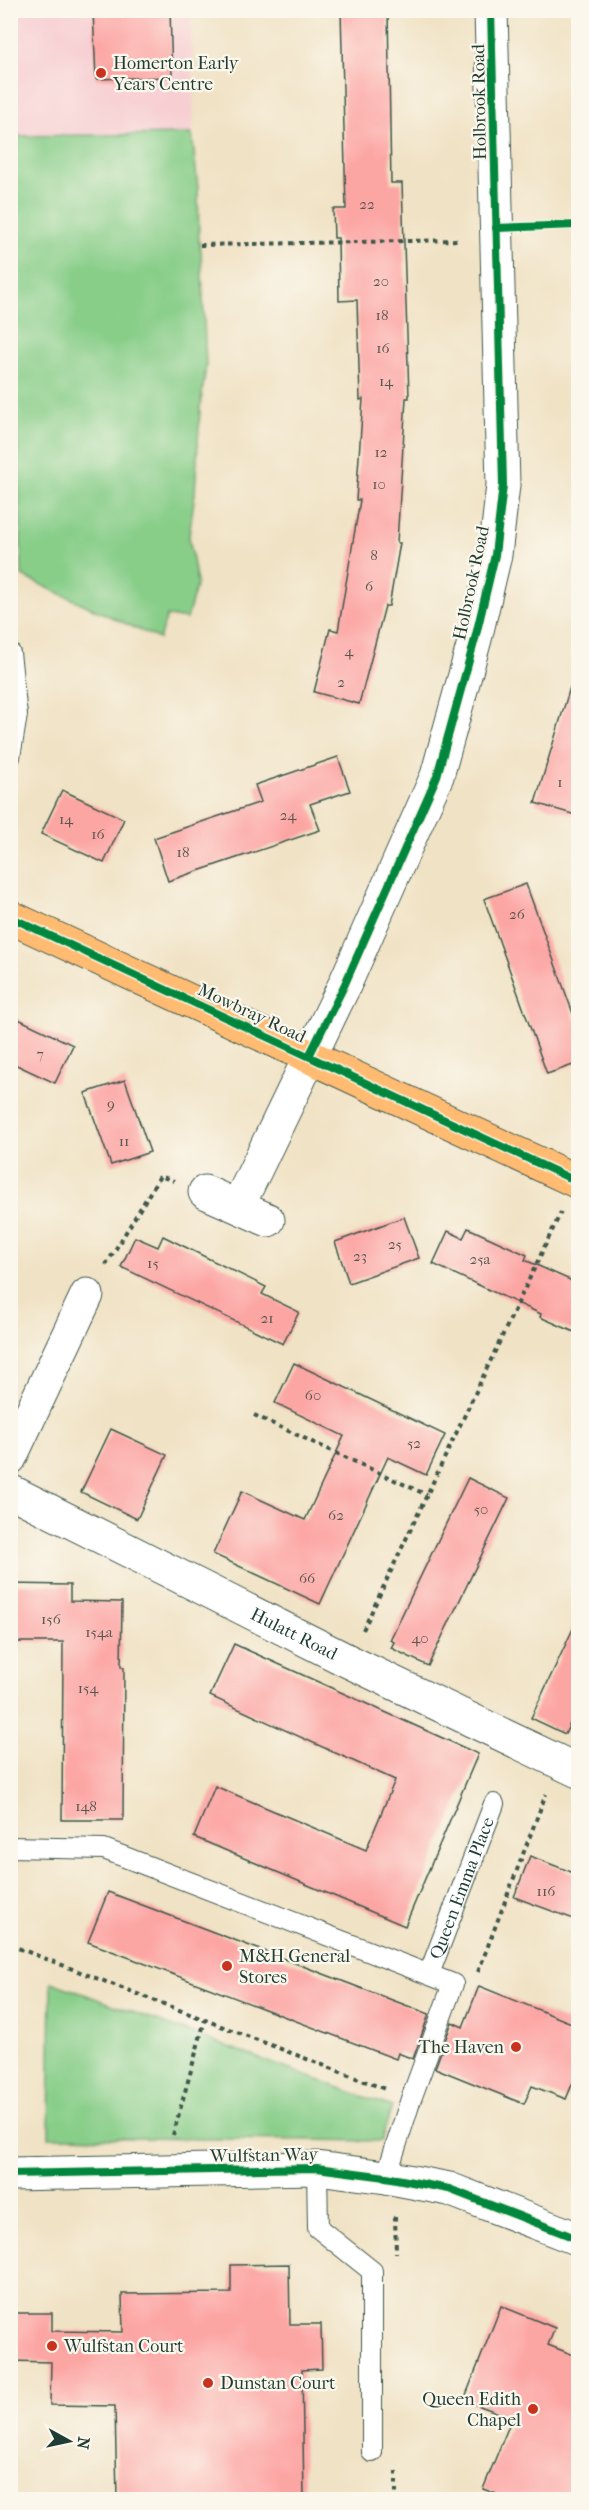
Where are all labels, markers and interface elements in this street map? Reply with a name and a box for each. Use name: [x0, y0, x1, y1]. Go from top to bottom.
street label: Holbrook Road: [468, 44, 491, 160]
place label: Homerton Early Years Centre: [112, 53, 240, 95]
marker: Homerton Early Years Centre: [94, 66, 108, 80]
house number: 22: [359, 195, 375, 213]
house number: 20: [373, 272, 389, 290]
house number: 18: [376, 306, 388, 324]
house number: 16: [376, 339, 391, 357]
house number: 14: [379, 372, 394, 390]
house number: 12: [374, 443, 388, 461]
house number: 10: [372, 475, 386, 493]
street label: Holbrook Road: [449, 524, 494, 642]
house number: 8: [370, 546, 378, 564]
house number: 6: [365, 577, 374, 595]
house number: 4: [345, 642, 355, 660]
house number: 2: [337, 673, 345, 691]
house number: 1: [557, 773, 563, 791]
house number: 24: [280, 806, 297, 824]
house number: 14: [59, 810, 74, 828]
house number: 16: [91, 825, 106, 843]
house number: 18: [177, 843, 189, 861]
house number: 26: [509, 905, 526, 923]
street label: Mowbray Road: [194, 979, 309, 1048]
house number: 7: [36, 1045, 44, 1063]
house number: 9: [107, 1095, 115, 1113]
house number: 11: [119, 1132, 129, 1150]
house number: 25: [388, 1235, 402, 1253]
house number: 23: [353, 1247, 367, 1265]
house number: 25a: [469, 1250, 492, 1268]
house number: 15: [147, 1254, 159, 1272]
house number: 21: [260, 1309, 274, 1327]
house number: 60: [305, 1386, 321, 1404]
house number: 52: [407, 1434, 421, 1452]
house number: 50: [474, 1500, 488, 1518]
house number: 62: [328, 1506, 344, 1524]
house number: 66: [299, 1569, 316, 1587]
street label: Hulatt Road: [247, 1604, 341, 1665]
house number: 156: [41, 1610, 62, 1628]
house number: 154a: [85, 1623, 114, 1641]
house number: 40: [411, 1629, 429, 1647]
house number: 154: [78, 1679, 99, 1697]
house number: 148: [75, 1797, 97, 1815]
street label: Queen Emma Place: [426, 1814, 499, 1962]
house number: 116: [537, 1882, 556, 1900]
place label: M&H General Stores: [239, 1946, 350, 1988]
marker: M&H General Stores: [220, 1959, 234, 1973]
place label: The Haven: [418, 2037, 505, 2058]
marker: The Haven: [509, 2040, 523, 2054]
street label: Wulfstan Way: [209, 2144, 320, 2167]
place label: Wulfstan Court: [63, 2336, 184, 2357]
marker: Wulfstan Court: [45, 2339, 59, 2353]
place label: Dunstan Court: [220, 2373, 336, 2394]
marker: Dunstan Court: [201, 2376, 215, 2390]
place label: Queen Edith Chapel: [422, 2389, 521, 2431]
marker: Queen Edith Chapel: [526, 2402, 540, 2416]
north arrow: [39, 2411, 99, 2471]
text: N: [73, 2436, 94, 2451]

